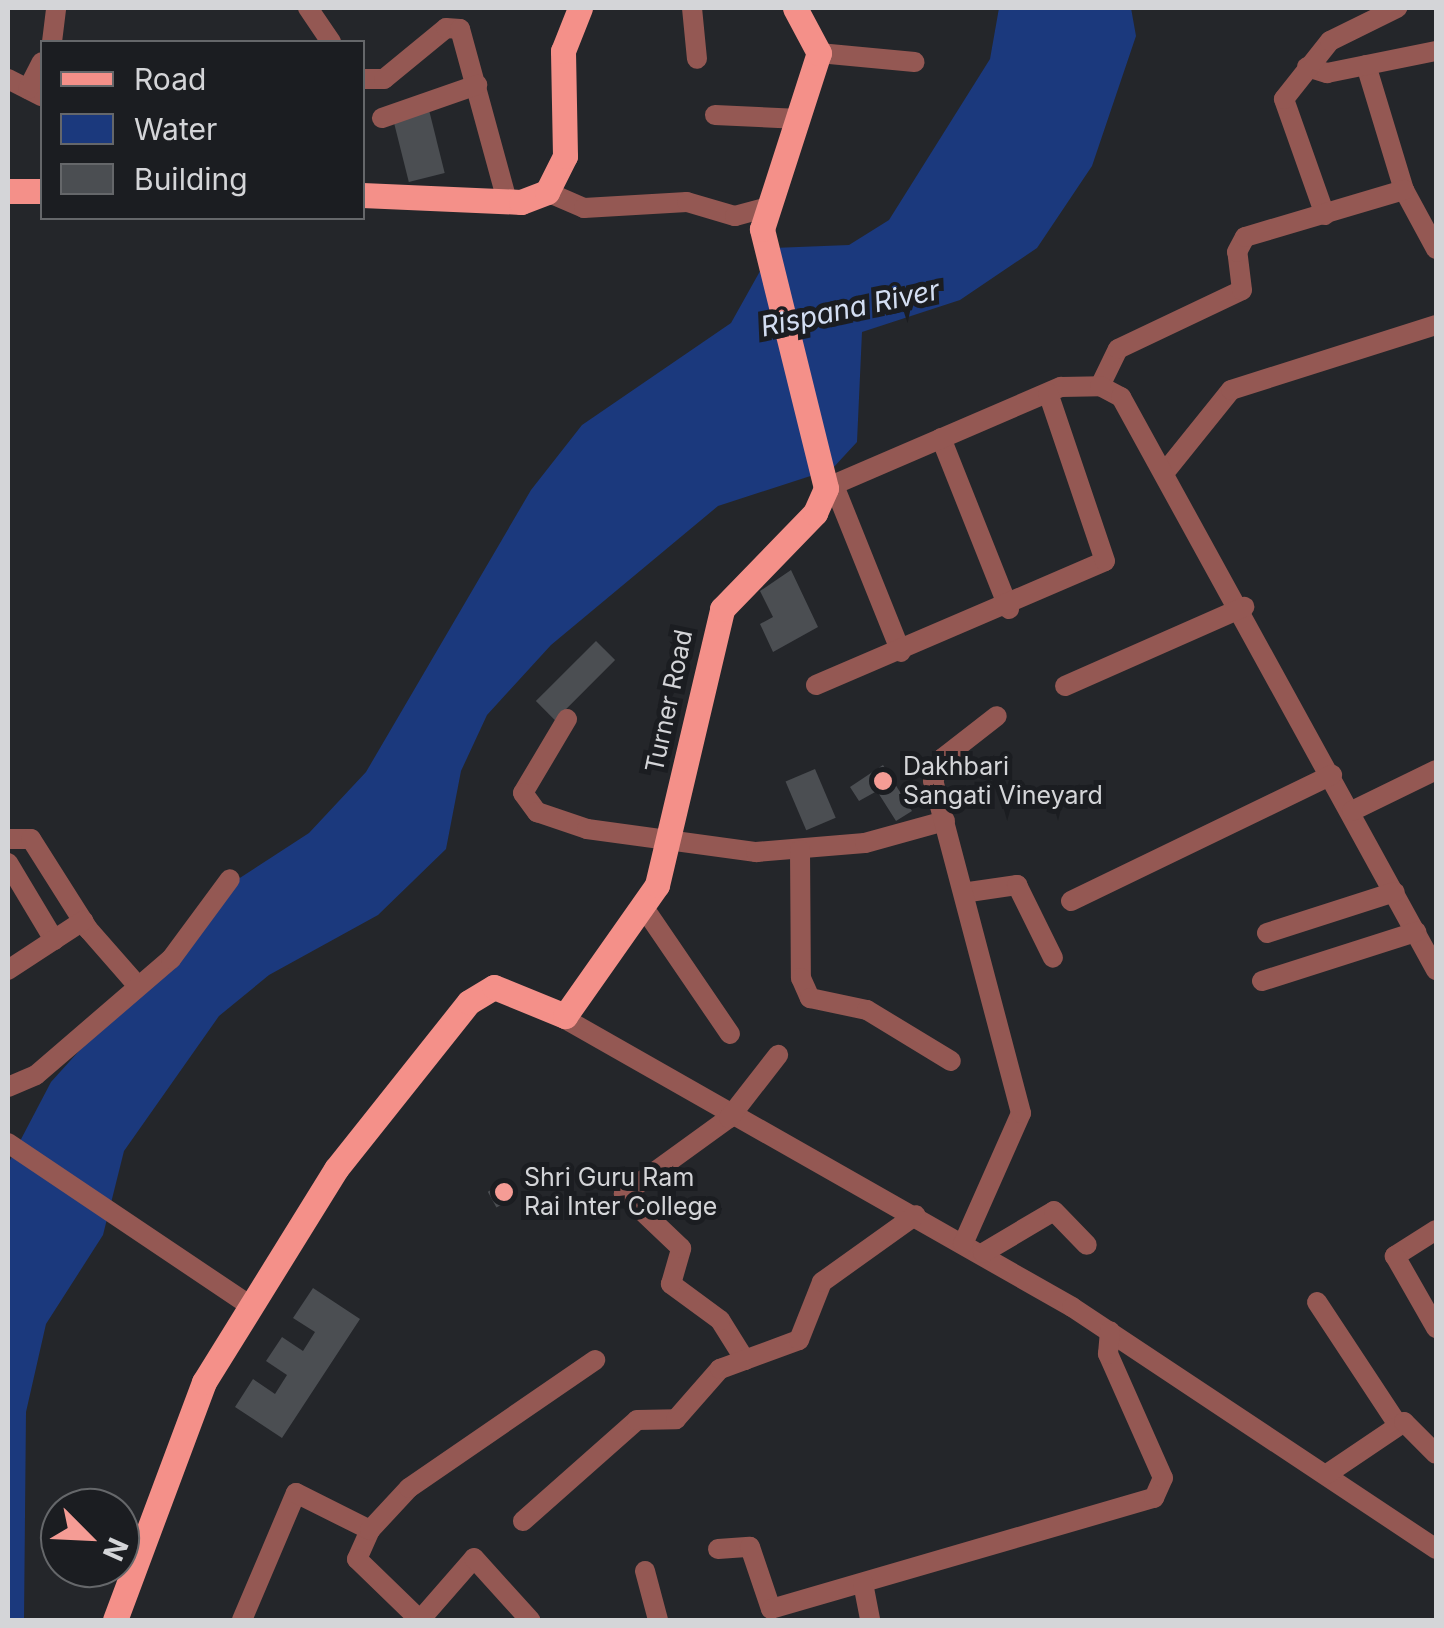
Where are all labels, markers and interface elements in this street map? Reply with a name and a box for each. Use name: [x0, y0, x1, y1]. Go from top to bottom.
legend: [40, 40, 365, 220]
text: Road: [134, 61, 206, 97]
text: Water: [134, 111, 217, 147]
text: Building: [134, 161, 248, 197]
water label: Rispana River: [757, 273, 943, 343]
street label: Turner Road: [639, 627, 699, 775]
place label: Dakhbari Sangati Vineyard: [903, 752, 1103, 811]
marker: Dakhbari Sangati Vineyard: [872, 770, 894, 792]
place label: Shri Guru Ram Rai Inter College: [524, 1163, 717, 1222]
marker: Shri Guru Ram Rai Inter College: [493, 1181, 515, 1203]
north arrow: [40, 1488, 140, 1588]
text: N: [96, 1533, 135, 1566]

